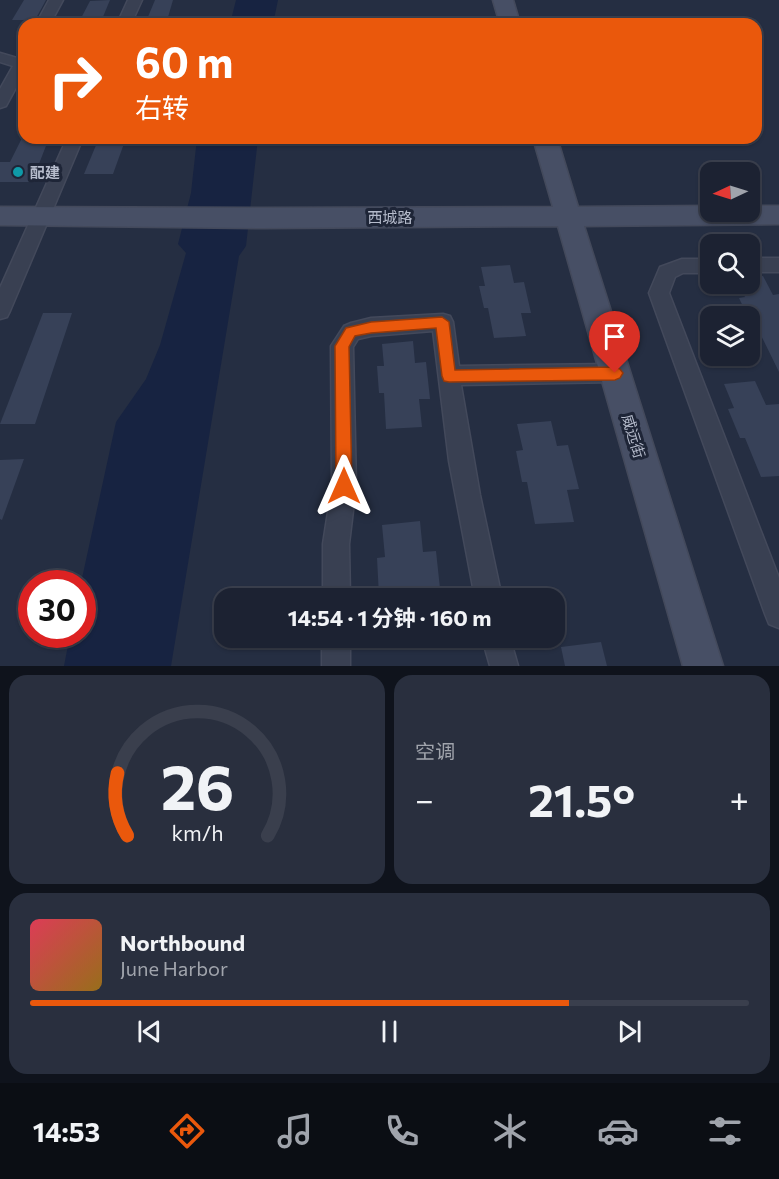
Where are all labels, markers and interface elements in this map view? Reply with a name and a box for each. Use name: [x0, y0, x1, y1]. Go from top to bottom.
text: 60 m: [135, 35, 234, 87]
icon: right: [36, 42, 114, 120]
text: 右转: [135, 91, 189, 124]
north arrow: [700, 162, 760, 222]
map controls: [700, 162, 760, 366]
place label: 配建: [30, 163, 60, 181]
marker: 配建: [11, 165, 25, 179]
street label: 西城路: [367, 208, 413, 226]
button: search: [700, 234, 760, 294]
button: layers: [700, 306, 760, 366]
pin: [589, 311, 640, 373]
icon: arrive: [598, 320, 631, 353]
street label: 威远街: [619, 412, 649, 460]
position arrow: [312, 454, 376, 518]
speed limit sign: 30: [18, 570, 96, 648]
text: 14:54 · 1 分钟 · 160 m: [288, 604, 491, 631]
text: 空调: [415, 739, 455, 763]
text: 26: [160, 747, 234, 823]
text: 21.5°: [528, 771, 635, 826]
text: −: [415, 778, 434, 819]
text: +: [730, 778, 749, 819]
text: km/h: [171, 820, 223, 846]
text: Northbound: [120, 929, 245, 956]
text: June Harbor: [120, 956, 228, 980]
icon: previous: [133, 1015, 166, 1048]
icon: pause: [373, 1015, 406, 1048]
icon: next: [613, 1015, 646, 1048]
icon: directions: [166, 1110, 208, 1152]
icon: music: [274, 1110, 316, 1152]
icon: phone: [381, 1110, 423, 1152]
icon: climate: [489, 1110, 531, 1152]
icon: car: [597, 1110, 639, 1152]
icon: filters: [704, 1110, 746, 1152]
text: 14:53: [33, 1115, 100, 1148]

